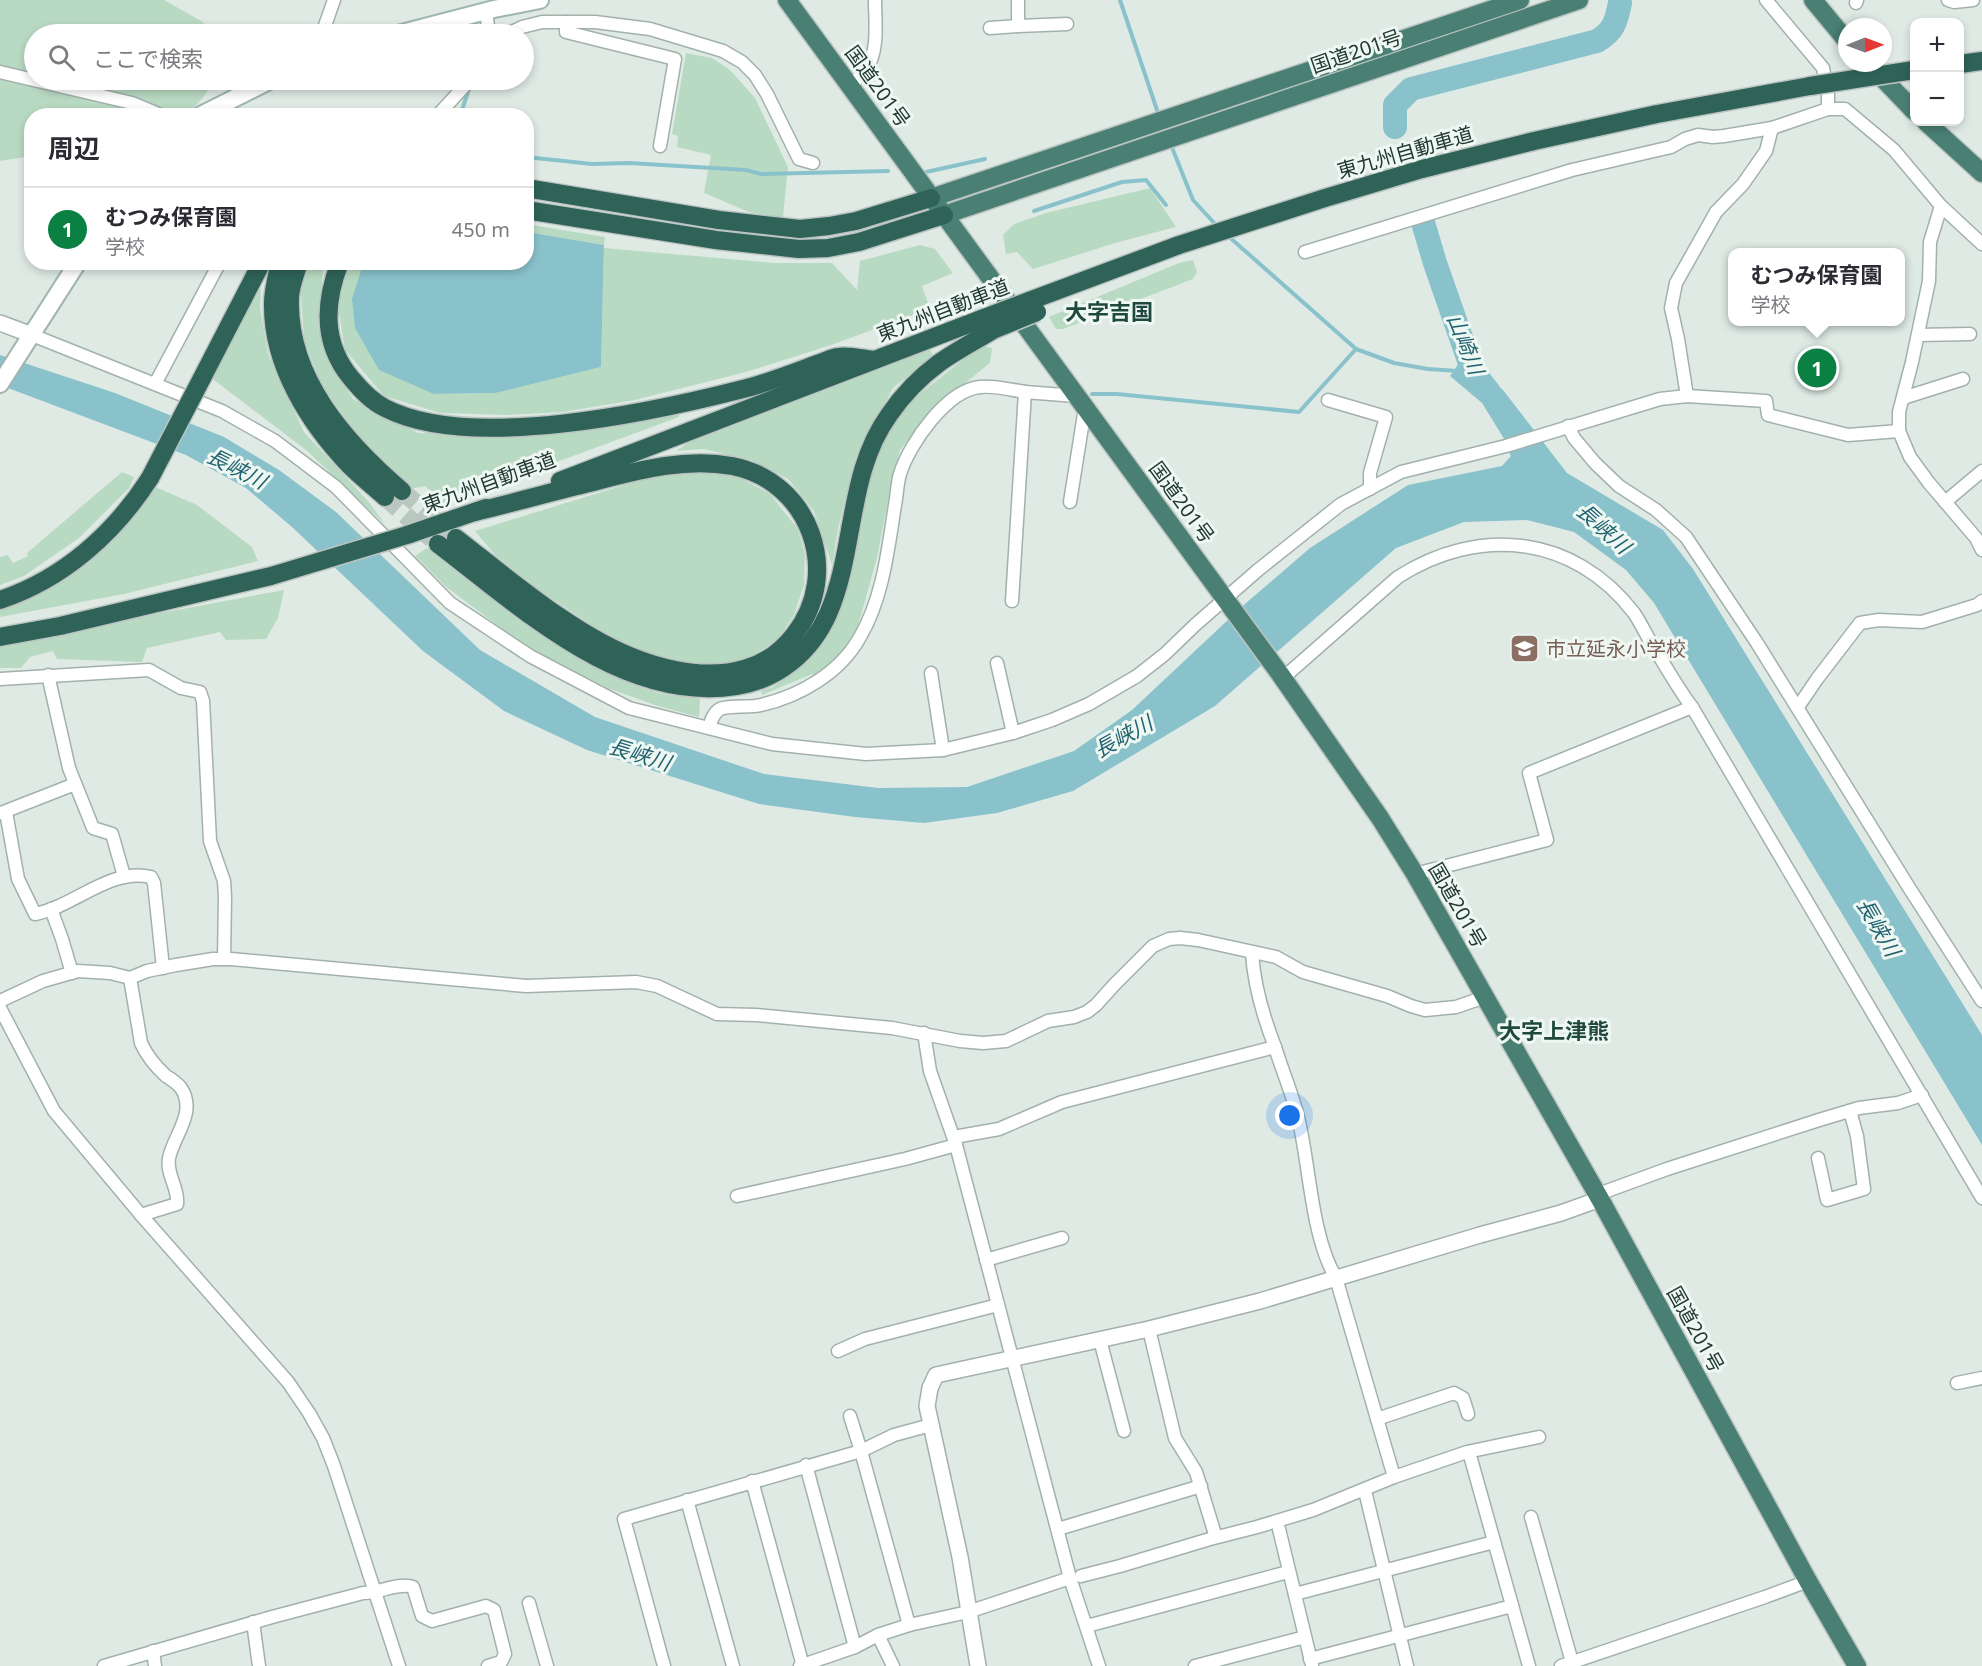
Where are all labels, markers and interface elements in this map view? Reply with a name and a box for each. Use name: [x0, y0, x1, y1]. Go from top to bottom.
north arrow: [1838, 18, 1892, 72]
map controls: [1910, 18, 1964, 126]
button: +: [1910, 18, 1964, 72]
street label: 国道201号: [1307, 23, 1405, 79]
search box: [24, 24, 534, 90]
street label: 国道201号: [839, 40, 917, 132]
icon: search: [45, 41, 78, 74]
text: ここで検索: [93, 43, 203, 73]
button: −: [1910, 72, 1964, 126]
street label: 東九州自動車道: [1334, 120, 1476, 184]
text: 周辺: [48, 130, 100, 166]
text: むつみ保育園: [105, 201, 237, 231]
text: 1: [62, 216, 73, 243]
text: 450 m: [452, 216, 510, 243]
text: 学校: [105, 233, 145, 260]
popup: [1728, 248, 1905, 326]
text: むつみ保育園: [1750, 259, 1883, 289]
street label: 東九州自動車道: [873, 272, 1013, 348]
text: 学校: [1750, 291, 1790, 318]
district label: 大字吉国: [1065, 296, 1153, 326]
water label: 山崎川: [1441, 310, 1492, 380]
pin: 1: [1798, 346, 1836, 391]
water label: 長峡川: [203, 441, 273, 496]
street label: 東九州自動車道: [419, 445, 559, 519]
street label: 国道201号: [1143, 456, 1221, 548]
water label: 長峡川: [1571, 497, 1638, 561]
school or university icon: 市立延永小学校: [1509, 632, 1541, 664]
place label: 市立延永小学校: [1546, 635, 1686, 662]
water label: 長峡川: [1089, 708, 1159, 764]
water label: 長峡川: [606, 731, 676, 777]
street label: 国道201号: [1423, 857, 1493, 953]
water label: 長峡川: [1851, 893, 1908, 963]
district label: 大字上津熊: [1499, 1015, 1609, 1045]
your location: [1275, 1101, 1304, 1130]
street label: 国道201号: [1661, 1281, 1731, 1377]

